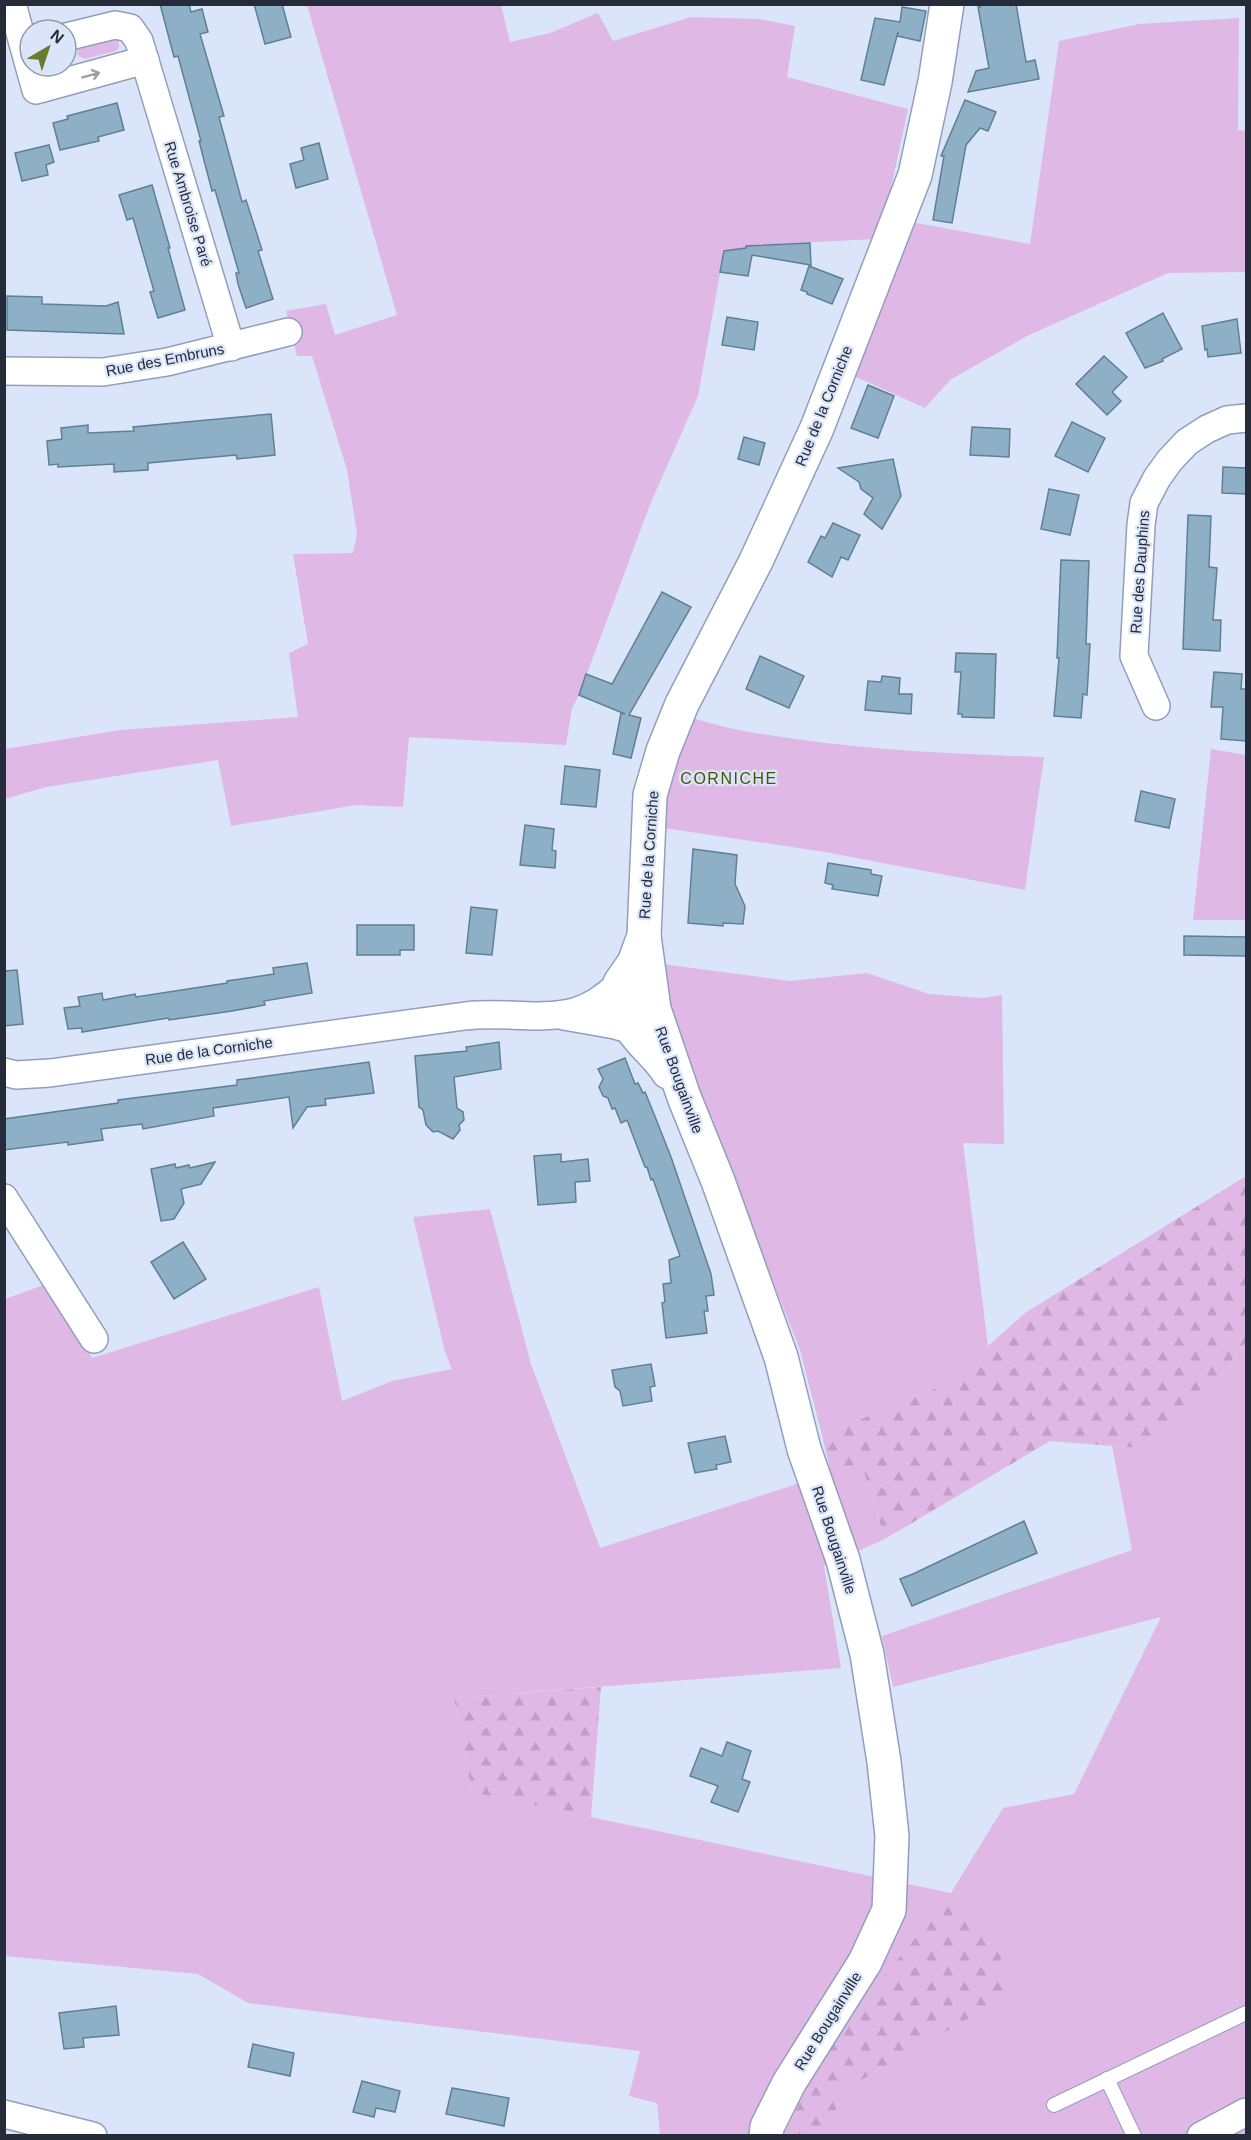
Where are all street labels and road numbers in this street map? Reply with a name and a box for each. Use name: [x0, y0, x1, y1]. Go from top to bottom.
street label: Rue Ambroise Paré: [161, 139, 216, 269]
street label: Rue des Embruns: [104, 340, 225, 379]
street label: Rue de la Corniche: [792, 343, 855, 469]
street label: Rue des Dauphins: [1127, 510, 1152, 634]
street label: Rue de la Corniche: [636, 790, 661, 920]
street label: Rue Bougainville: [652, 1024, 707, 1136]
street label: Rue de la Corniche: [144, 1033, 274, 1068]
street label: Rue Bougainville: [809, 1484, 860, 1596]
street label: Rue Bougainville: [791, 1968, 865, 2073]

